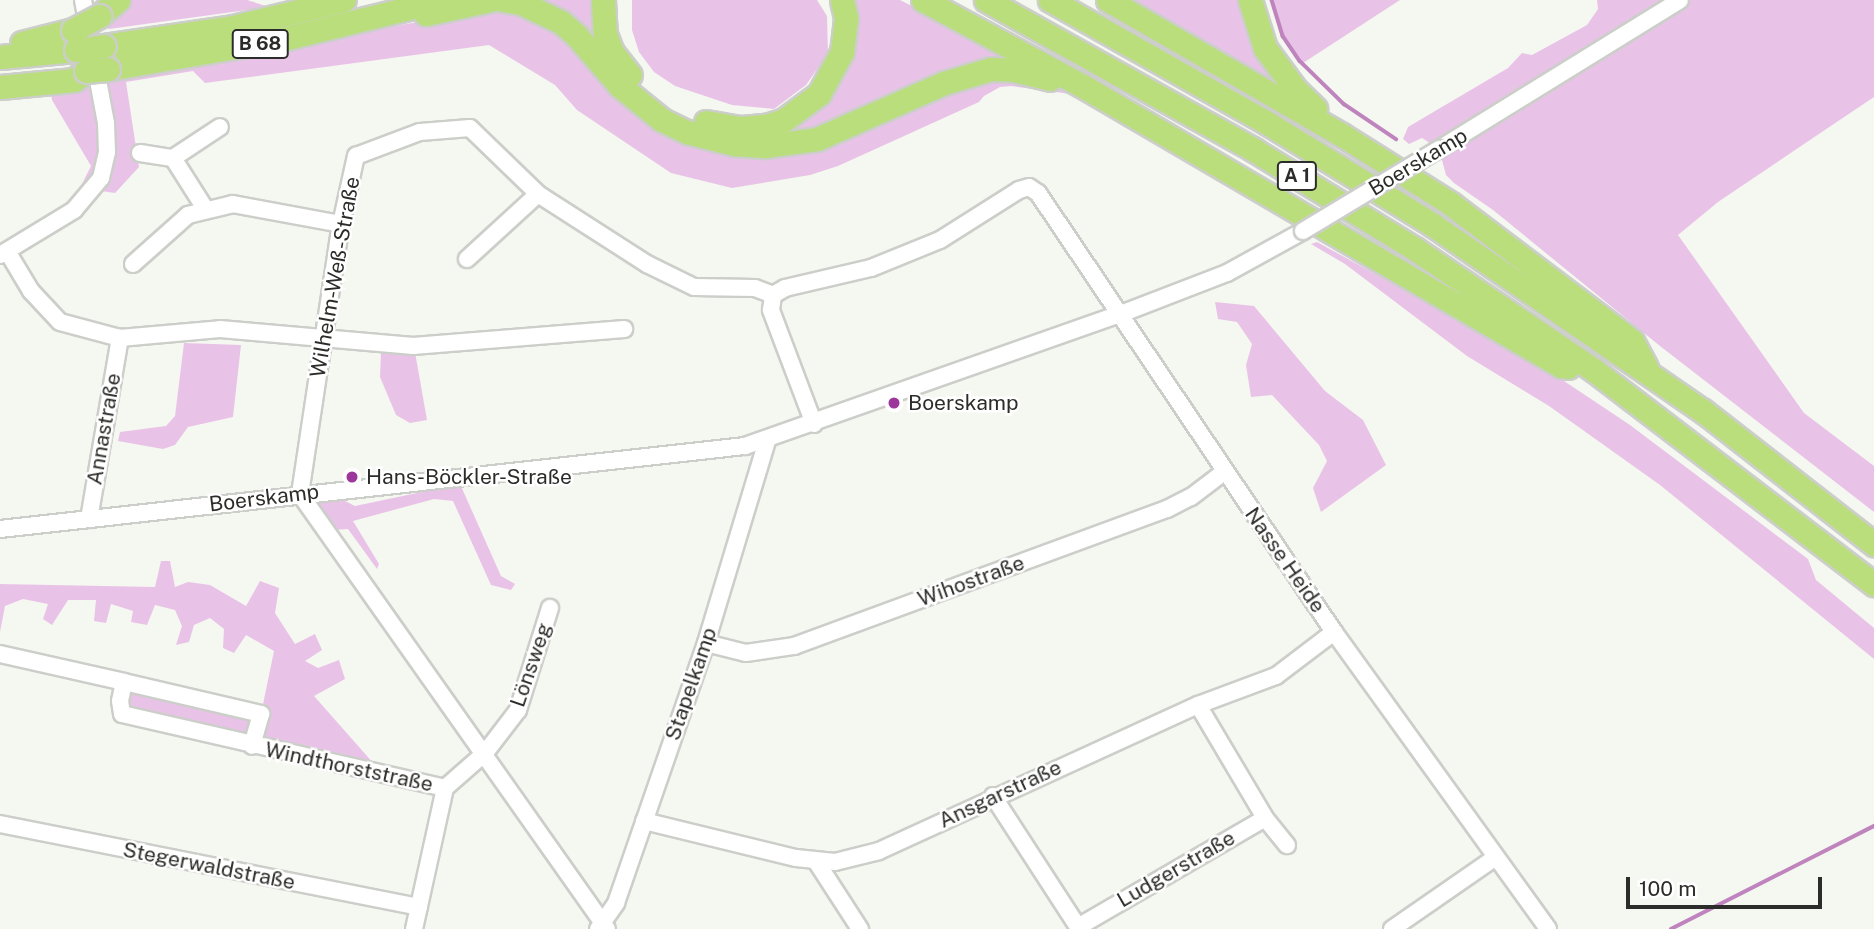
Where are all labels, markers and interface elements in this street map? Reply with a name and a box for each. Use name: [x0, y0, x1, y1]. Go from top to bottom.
road number: B 68: [230, 28, 290, 60]
street label: Boerskamp: [1364, 123, 1472, 201]
road number: A 1: [1276, 160, 1318, 192]
street label: Wilhelm-Weß-Straße: [305, 175, 365, 379]
street label: Annastraße: [82, 371, 126, 487]
place label: Boerskamp: [908, 390, 1018, 416]
marker: Boerskamp: [886, 395, 902, 411]
place label: Hans-Böckler-Straße: [366, 464, 572, 490]
marker: Hans-Böckler-Straße: [344, 469, 360, 485]
street label: Boerskamp: [208, 479, 320, 517]
street label: Nasse Heide: [1239, 502, 1331, 618]
street label: Wihostraße: [914, 550, 1028, 612]
street label: Lönsweg: [505, 620, 557, 710]
street label: Stapelkamp: [660, 624, 722, 744]
street label: Windthorststraße: [263, 737, 435, 797]
street label: Ansgarstraße: [935, 755, 1065, 833]
street label: Ludgerstraße: [1113, 825, 1239, 913]
street label: Stegerwaldstraße: [121, 837, 297, 895]
scale bar: [1629, 862, 1825, 906]
text: 100 m: [1639, 876, 1696, 901]

